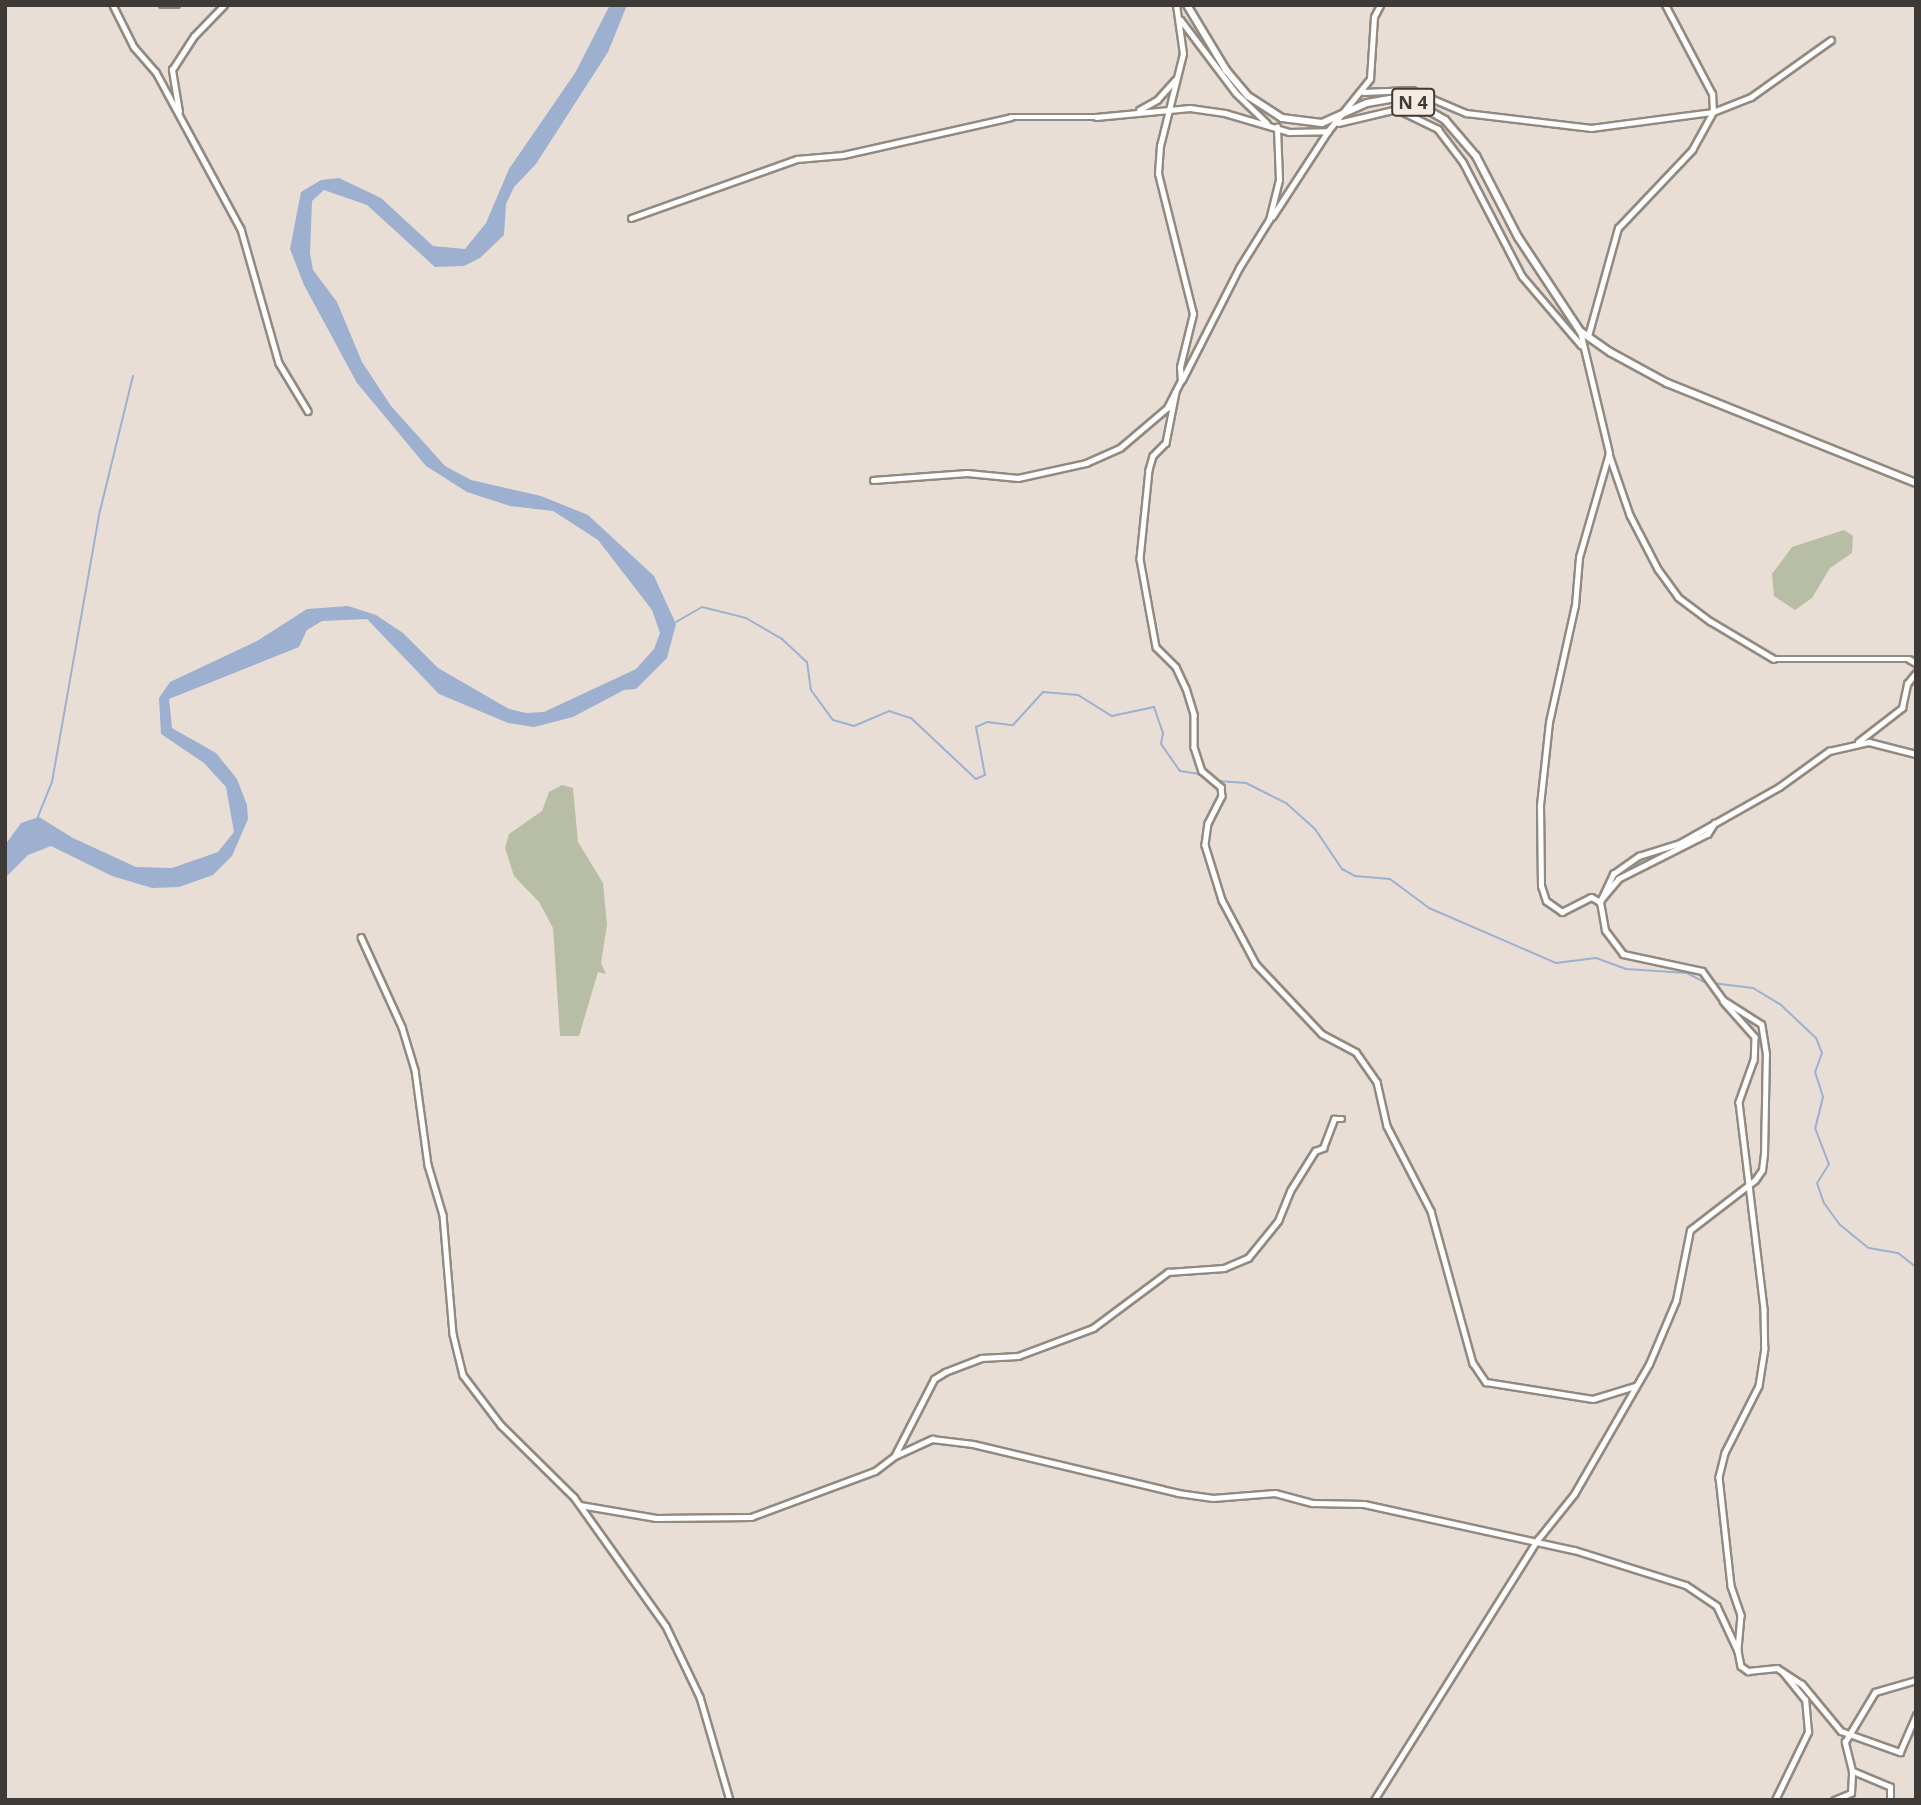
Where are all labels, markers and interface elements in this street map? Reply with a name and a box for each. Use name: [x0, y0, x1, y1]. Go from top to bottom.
road number: N 4: [1390, 88, 1436, 116]

